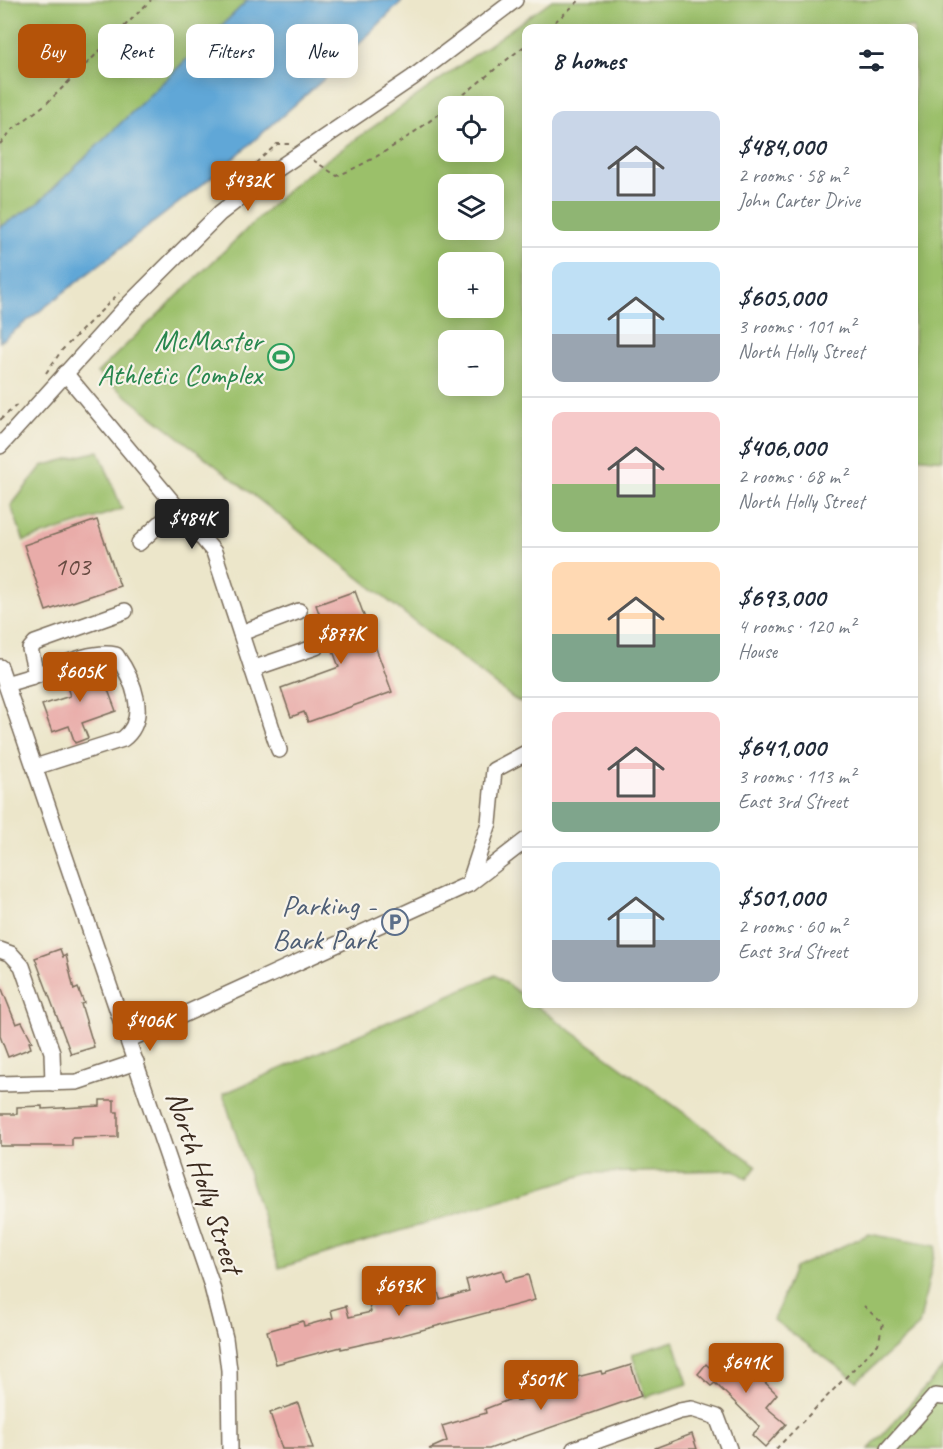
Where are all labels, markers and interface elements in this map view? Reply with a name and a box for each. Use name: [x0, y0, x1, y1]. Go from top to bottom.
chip: Buy: [18, 24, 86, 78]
chip: Rent: [98, 24, 174, 78]
chip: Filters: [186, 24, 274, 78]
chip: New: [286, 24, 358, 78]
text: 8 homes: [552, 44, 625, 77]
icon: filters: [855, 44, 888, 77]
map controls: [438, 96, 504, 396]
button: locate: [438, 96, 504, 162]
text: $484,000: [738, 130, 825, 163]
icon: home: [600, 135, 672, 207]
pin: $432K: [206, 161, 290, 212]
text: 2 rooms · 58 m²: [738, 163, 846, 188]
text: $432K: [225, 168, 271, 193]
button: layers: [438, 174, 504, 240]
text: John Carter Drive: [738, 188, 860, 213]
button: +: [438, 252, 504, 318]
text: $605,000: [738, 281, 825, 314]
icon: home: [600, 286, 672, 358]
text: 3 rooms · 101 m²: [738, 314, 855, 339]
place label: McMaster Athletic Complex: [97, 321, 265, 393]
button: −: [438, 330, 504, 396]
text: North Holly Street: [738, 339, 864, 364]
sports icon: McMaster Athletic Complex: [266, 342, 296, 372]
text: $406,000: [738, 431, 826, 464]
icon: home: [600, 436, 672, 508]
text: 2 rooms · 68 m²: [738, 464, 846, 489]
text: North Holly Street: [738, 489, 864, 514]
pin: $484K: [150, 499, 234, 550]
text: $484K: [169, 506, 215, 531]
house number: 103: [54, 549, 92, 583]
text: $693,000: [738, 581, 825, 614]
icon: home: [600, 586, 672, 658]
pin: $877K: [299, 614, 383, 665]
text: 4 rooms · 120 m²: [738, 614, 855, 639]
text: $877K: [318, 621, 364, 646]
text: House: [738, 639, 777, 664]
pin: $605K: [38, 652, 122, 703]
text: $605K: [57, 659, 103, 684]
text: $641,000: [738, 731, 826, 764]
icon: home: [600, 736, 672, 808]
text: 3 rooms · 113 m²: [738, 764, 855, 789]
text: East 3rd Street: [738, 789, 848, 814]
text: $501,000: [738, 881, 825, 914]
place label: Parking - Bark Park: [272, 886, 378, 958]
icon: home: [600, 886, 672, 958]
parking icon: Parking - Bark Park: [380, 907, 410, 937]
text: 2 rooms · 60 m²: [738, 914, 846, 939]
text: East 3rd Street: [738, 939, 848, 964]
pin: $406K: [108, 1001, 192, 1052]
text: $406K: [127, 1008, 173, 1033]
street label: North Holly Street: [158, 1086, 254, 1282]
pin: $693K: [357, 1266, 441, 1317]
text: $693K: [376, 1273, 422, 1298]
pin: $641K: [704, 1343, 788, 1394]
text: $641K: [723, 1350, 769, 1375]
pin: $501K: [499, 1360, 583, 1411]
text: $501K: [518, 1367, 564, 1392]

